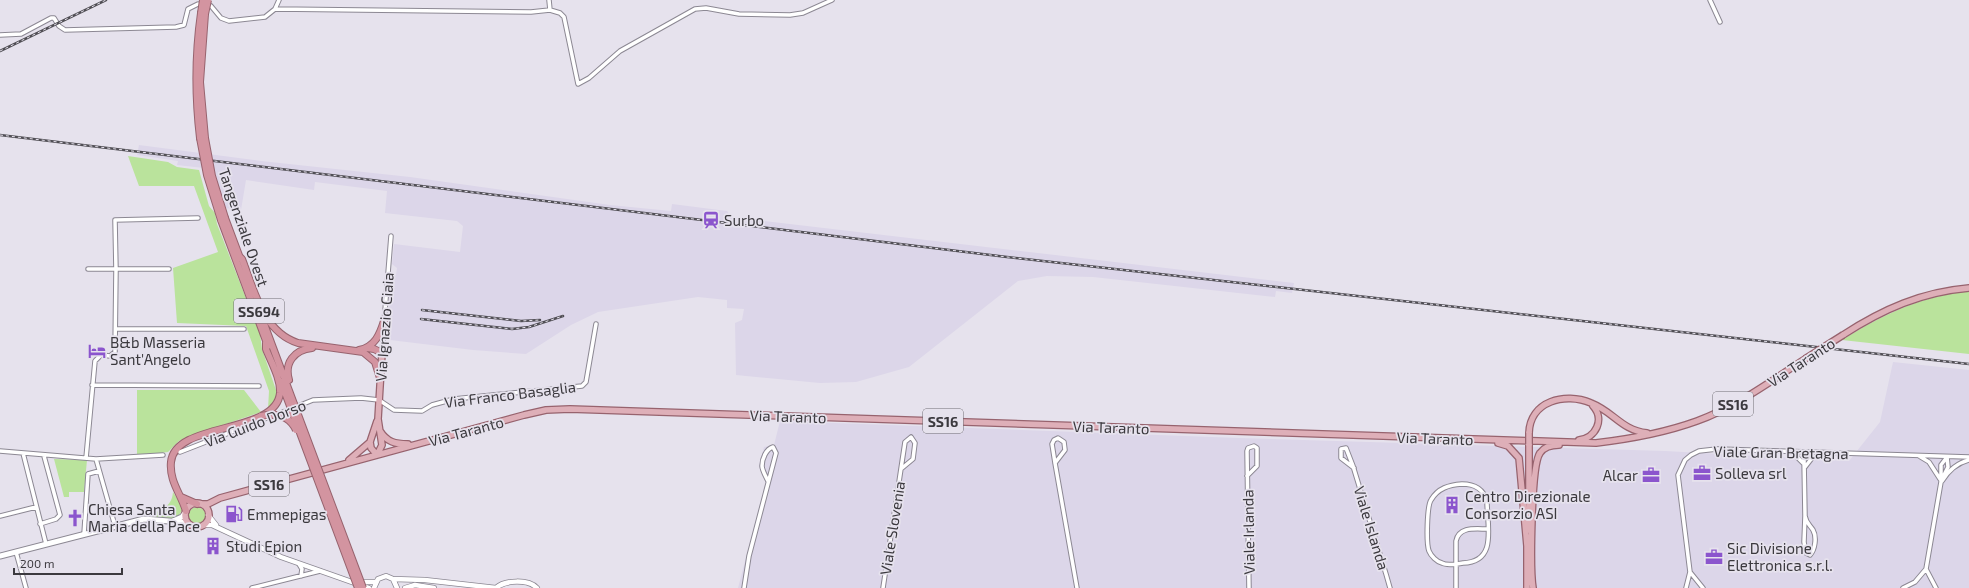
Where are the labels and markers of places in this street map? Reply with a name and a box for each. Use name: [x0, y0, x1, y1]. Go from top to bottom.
station icon: Surbo: [701, 210, 721, 230]
place label: Surbo: [724, 211, 764, 229]
place label: B&b Masseria Sant'Angelo: [110, 333, 205, 368]
hotel icon: B&b Masseria Sant'Angelo: [87, 341, 107, 361]
office icon: Solleva srl: [1692, 463, 1712, 483]
place label: Solleva srl: [1715, 464, 1787, 482]
office icon: Alcar: [1641, 465, 1661, 485]
place label: Alcar: [1603, 466, 1638, 484]
place label: Centro Direzionale Consorzio ASI: [1465, 487, 1591, 522]
building icon: Centro Direzionale Consorzio ASI: [1442, 495, 1462, 515]
place label: Chiesa Santa Maria della Pace: [88, 500, 200, 535]
fuel station icon: Emmepigas: [224, 504, 244, 524]
place label: Emmepigas: [247, 505, 326, 523]
church icon: Chiesa Santa Maria della Pace: [65, 508, 85, 528]
building icon: Studi Epion: [203, 536, 223, 556]
place label: Studi Epion: [226, 537, 302, 555]
place label: Sic Divisione Elettronica s.r.l.: [1727, 539, 1833, 574]
office icon: Sic Divisione Elettronica s.r.l.: [1704, 547, 1724, 567]

